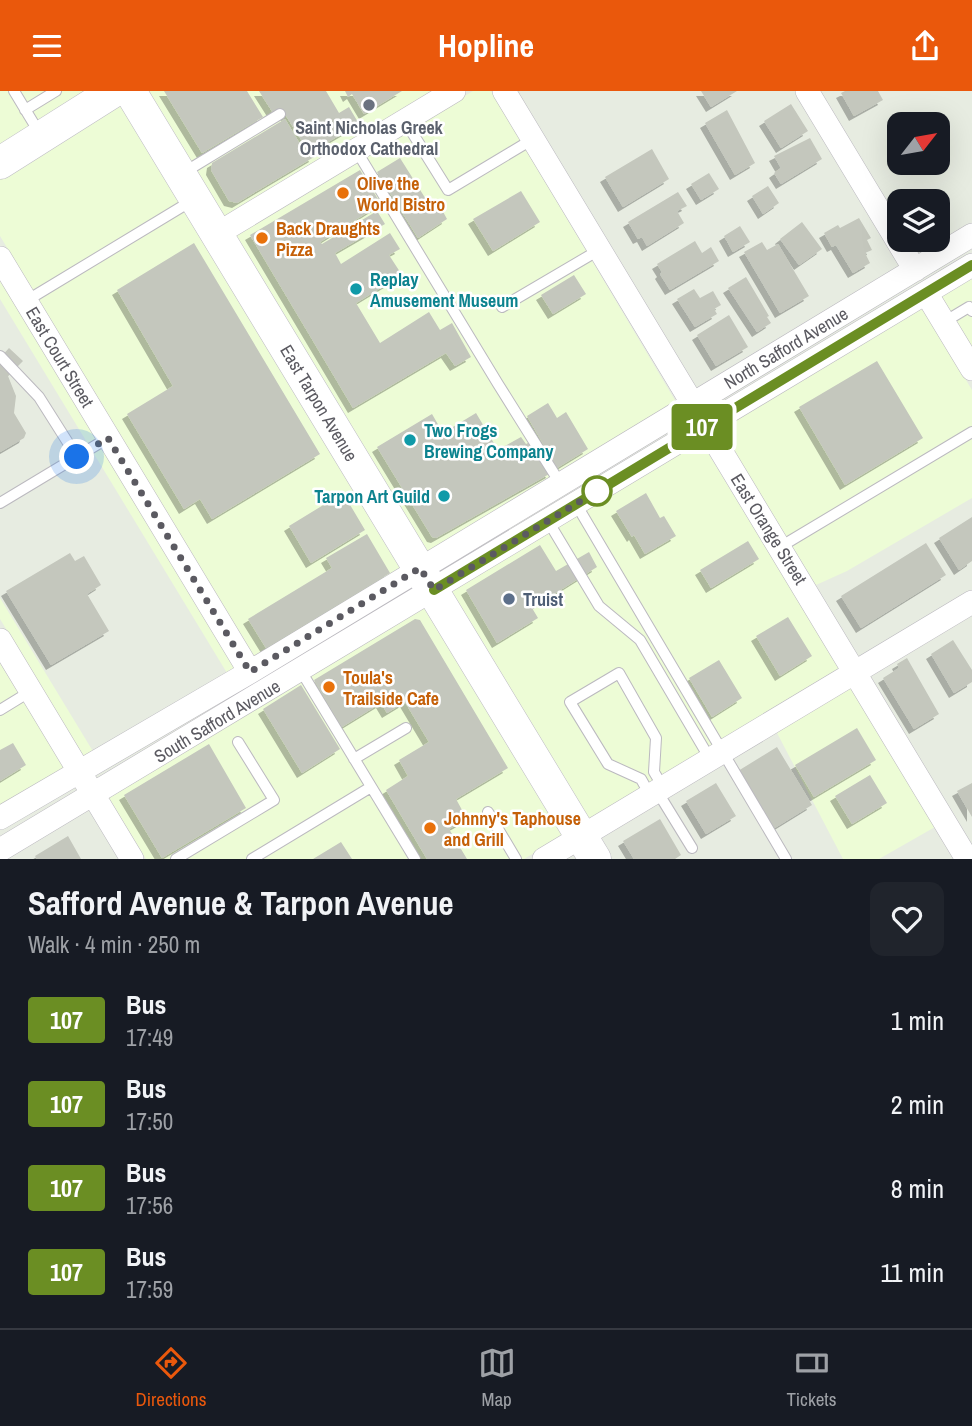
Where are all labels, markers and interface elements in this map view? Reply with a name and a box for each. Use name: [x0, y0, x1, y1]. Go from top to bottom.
text: Hopline: [438, 24, 534, 67]
icon: menu: [28, 27, 66, 65]
icon: share: [906, 27, 944, 65]
marker: Saint Nicholas Greek Orthodox Cathedral: [361, 97, 377, 113]
north arrow: [887, 112, 950, 175]
map controls: [887, 112, 950, 252]
place label: Saint Nicholas Greek Orthodox Cathedral: [295, 115, 444, 161]
place label: Olive the World Bistro: [357, 171, 445, 217]
marker: Olive the World Bistro: [335, 185, 351, 201]
button: layers: [887, 189, 950, 252]
place label: Back Draughts Pizza: [276, 216, 380, 262]
marker: Back Draughts Pizza: [254, 230, 270, 246]
place label: Replay Amusement Museum: [370, 267, 518, 313]
marker: Replay Amusement Museum: [348, 281, 364, 297]
street label: North Safford Avenue: [719, 301, 853, 395]
street label: East Court Street: [20, 302, 100, 412]
street label: East Tarpon Avenue: [274, 340, 364, 466]
line badge: 107: [662, 404, 742, 450]
text: 107: [686, 411, 718, 443]
place label: Two Frogs Brewing Company: [424, 418, 554, 464]
marker: Two Frogs Brewing Company: [402, 432, 418, 448]
your location: [59, 439, 94, 474]
street label: East Orange Street: [725, 469, 813, 589]
unlabelled marker: [582, 476, 612, 506]
place label: Tarpon Art Guild: [314, 484, 430, 509]
marker: Tarpon Art Guild: [436, 488, 452, 504]
place label: Truist: [523, 587, 563, 612]
marker: Truist: [501, 591, 517, 607]
place label: Toula's Trailside Cafe: [343, 665, 439, 711]
street label: South Safford Avenue: [149, 673, 285, 769]
marker: Toula's Trailside Cafe: [321, 679, 337, 695]
place label: Johnny's Taphouse and Grill: [444, 806, 581, 852]
marker: Johnny's Taphouse and Grill: [422, 820, 438, 836]
text: Safford Avenue & Tarpon Avenue: [28, 881, 454, 925]
button: heart: [870, 882, 944, 956]
text: Walk · 4 min · 250 m: [28, 929, 200, 960]
text: Bus: [126, 987, 166, 1022]
text: 1 min: [891, 1003, 944, 1038]
text: 107: [50, 1004, 83, 1036]
text: 17:49: [126, 1022, 173, 1053]
text: Bus: [126, 1071, 166, 1106]
text: 2 min: [891, 1087, 944, 1122]
text: 107: [50, 1088, 83, 1120]
text: 17:50: [126, 1106, 173, 1137]
text: Bus: [126, 1155, 166, 1190]
text: 8 min: [891, 1171, 944, 1206]
text: 107: [50, 1172, 83, 1204]
text: 17:56: [126, 1190, 173, 1221]
text: Bus: [126, 1239, 166, 1274]
text: 11 min: [880, 1255, 944, 1290]
text: 107: [50, 1256, 83, 1288]
text: 17:59: [126, 1274, 173, 1305]
tab: Directions: [136, 1344, 207, 1412]
tab: Map: [478, 1344, 516, 1412]
tab: Tickets: [787, 1344, 836, 1412]

